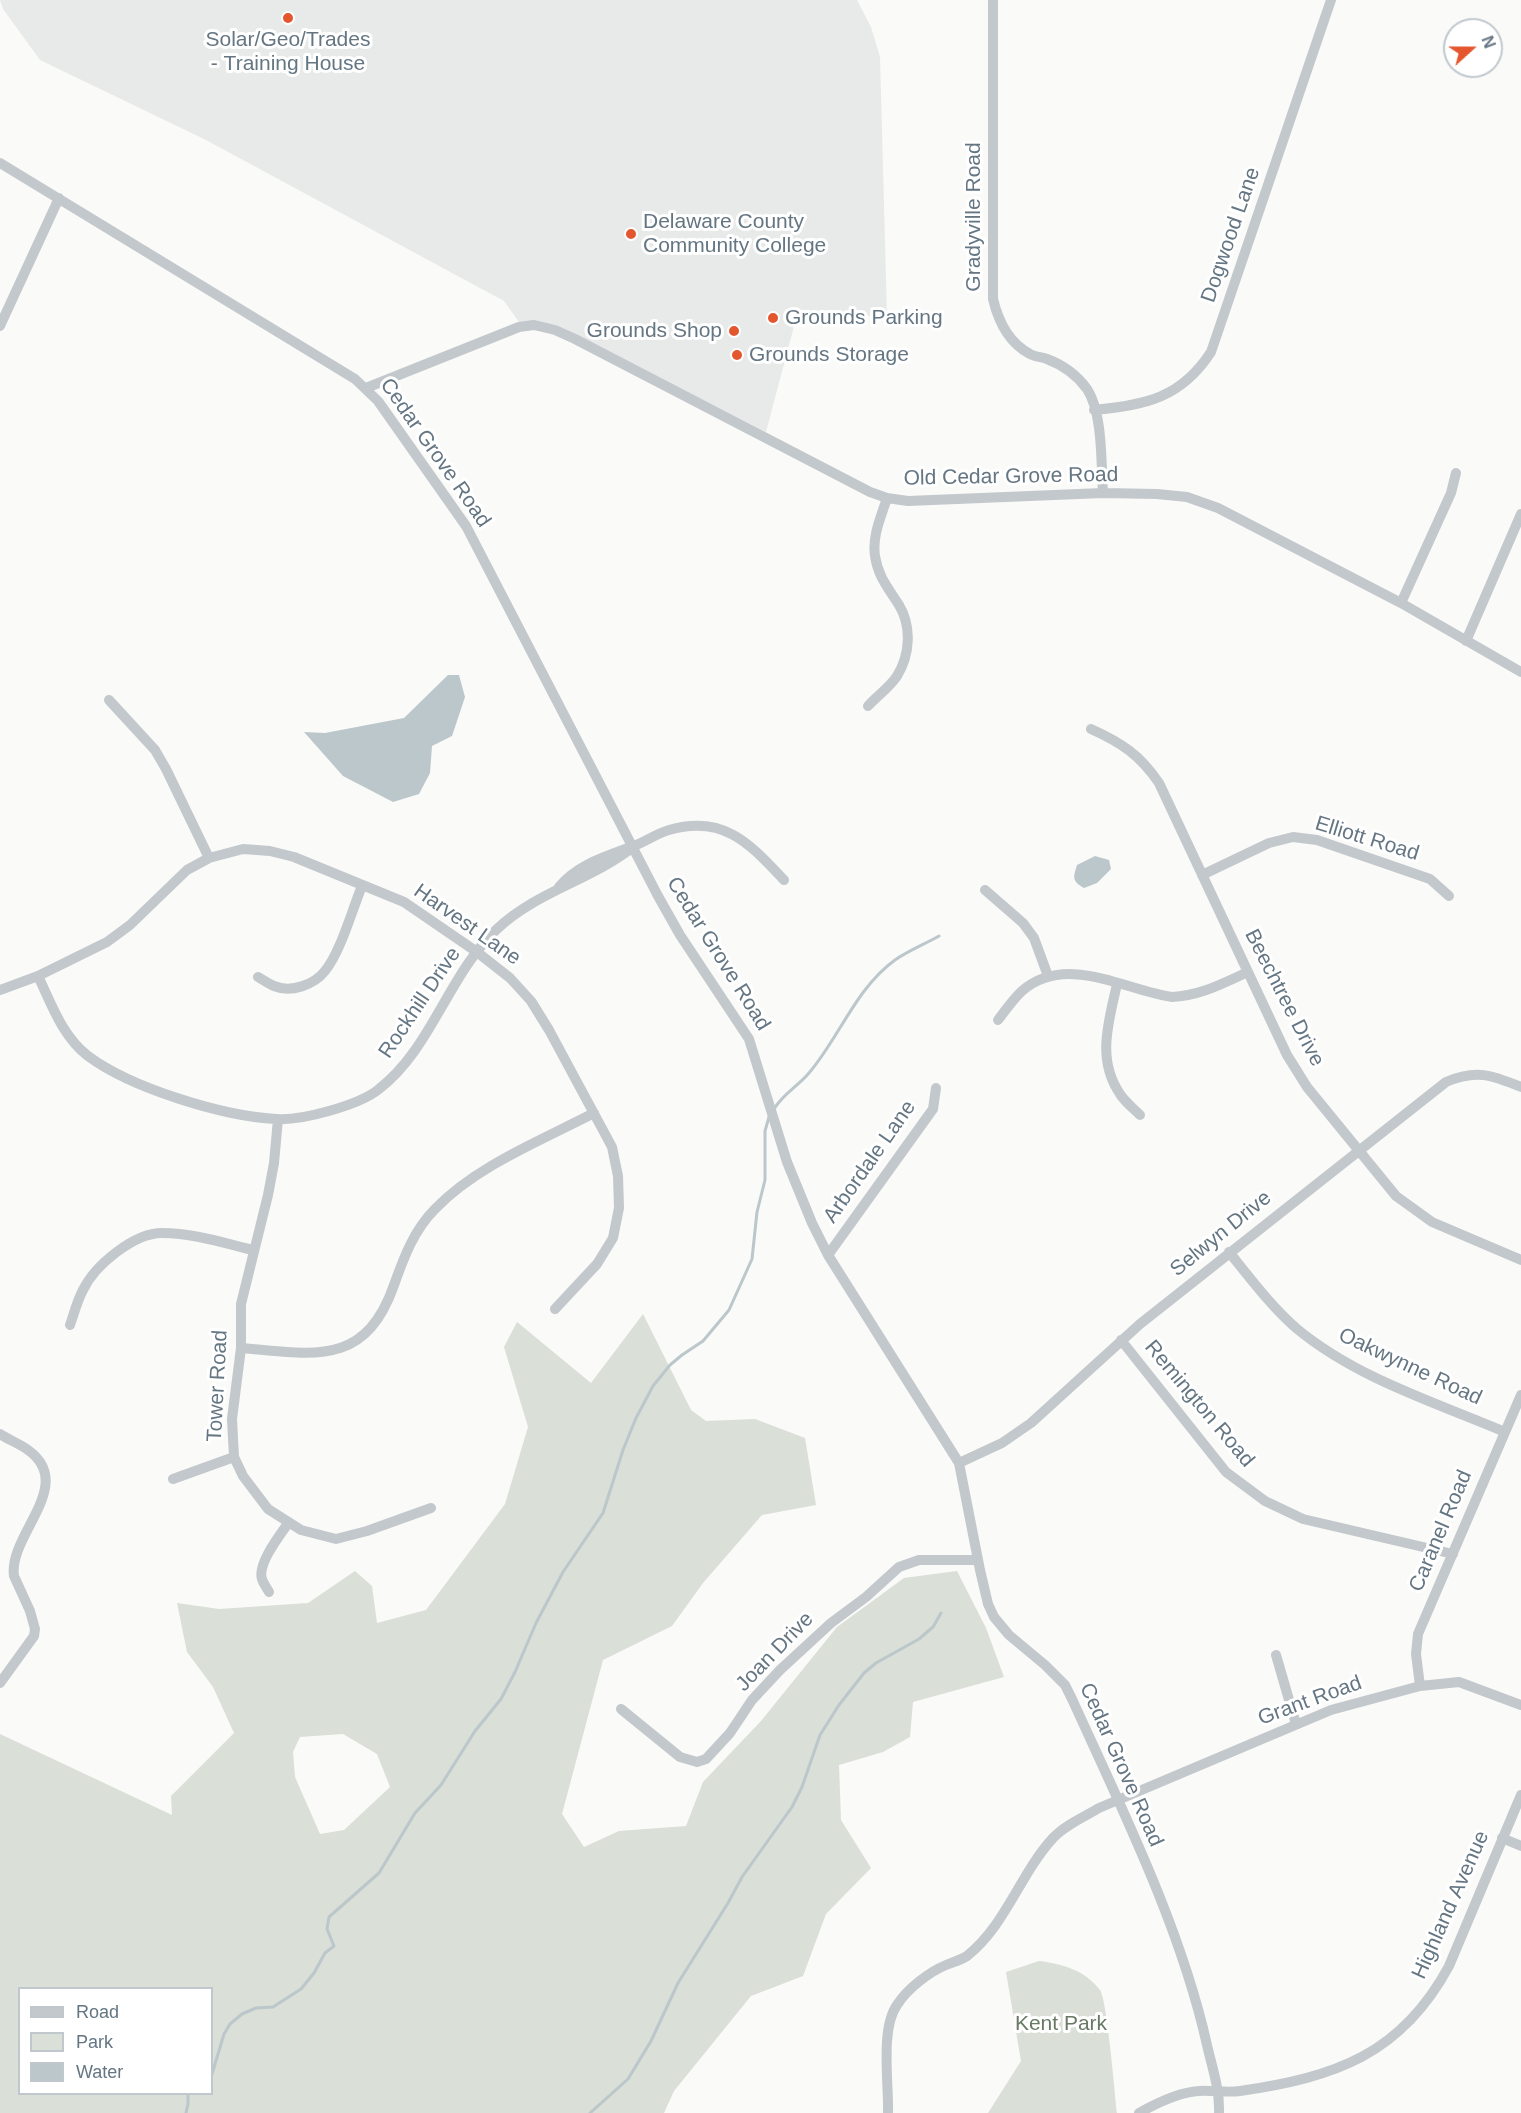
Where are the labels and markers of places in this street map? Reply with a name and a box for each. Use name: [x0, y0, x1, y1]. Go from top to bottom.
marker: Solar/Geo/Trades - Training House: [281, 11, 295, 25]
place label: Solar/Geo/Trades - Training House: [206, 27, 370, 77]
place label: Delaware County Community College: [643, 209, 826, 259]
marker: Delaware County Community College: [624, 227, 638, 241]
place label: Grounds Parking: [785, 305, 943, 331]
marker: Grounds Parking: [766, 311, 780, 325]
place label: Grounds Shop: [587, 318, 722, 344]
marker: Grounds Shop: [727, 324, 741, 338]
place label: Grounds Storage: [749, 342, 909, 368]
marker: Grounds Storage: [730, 348, 744, 362]

